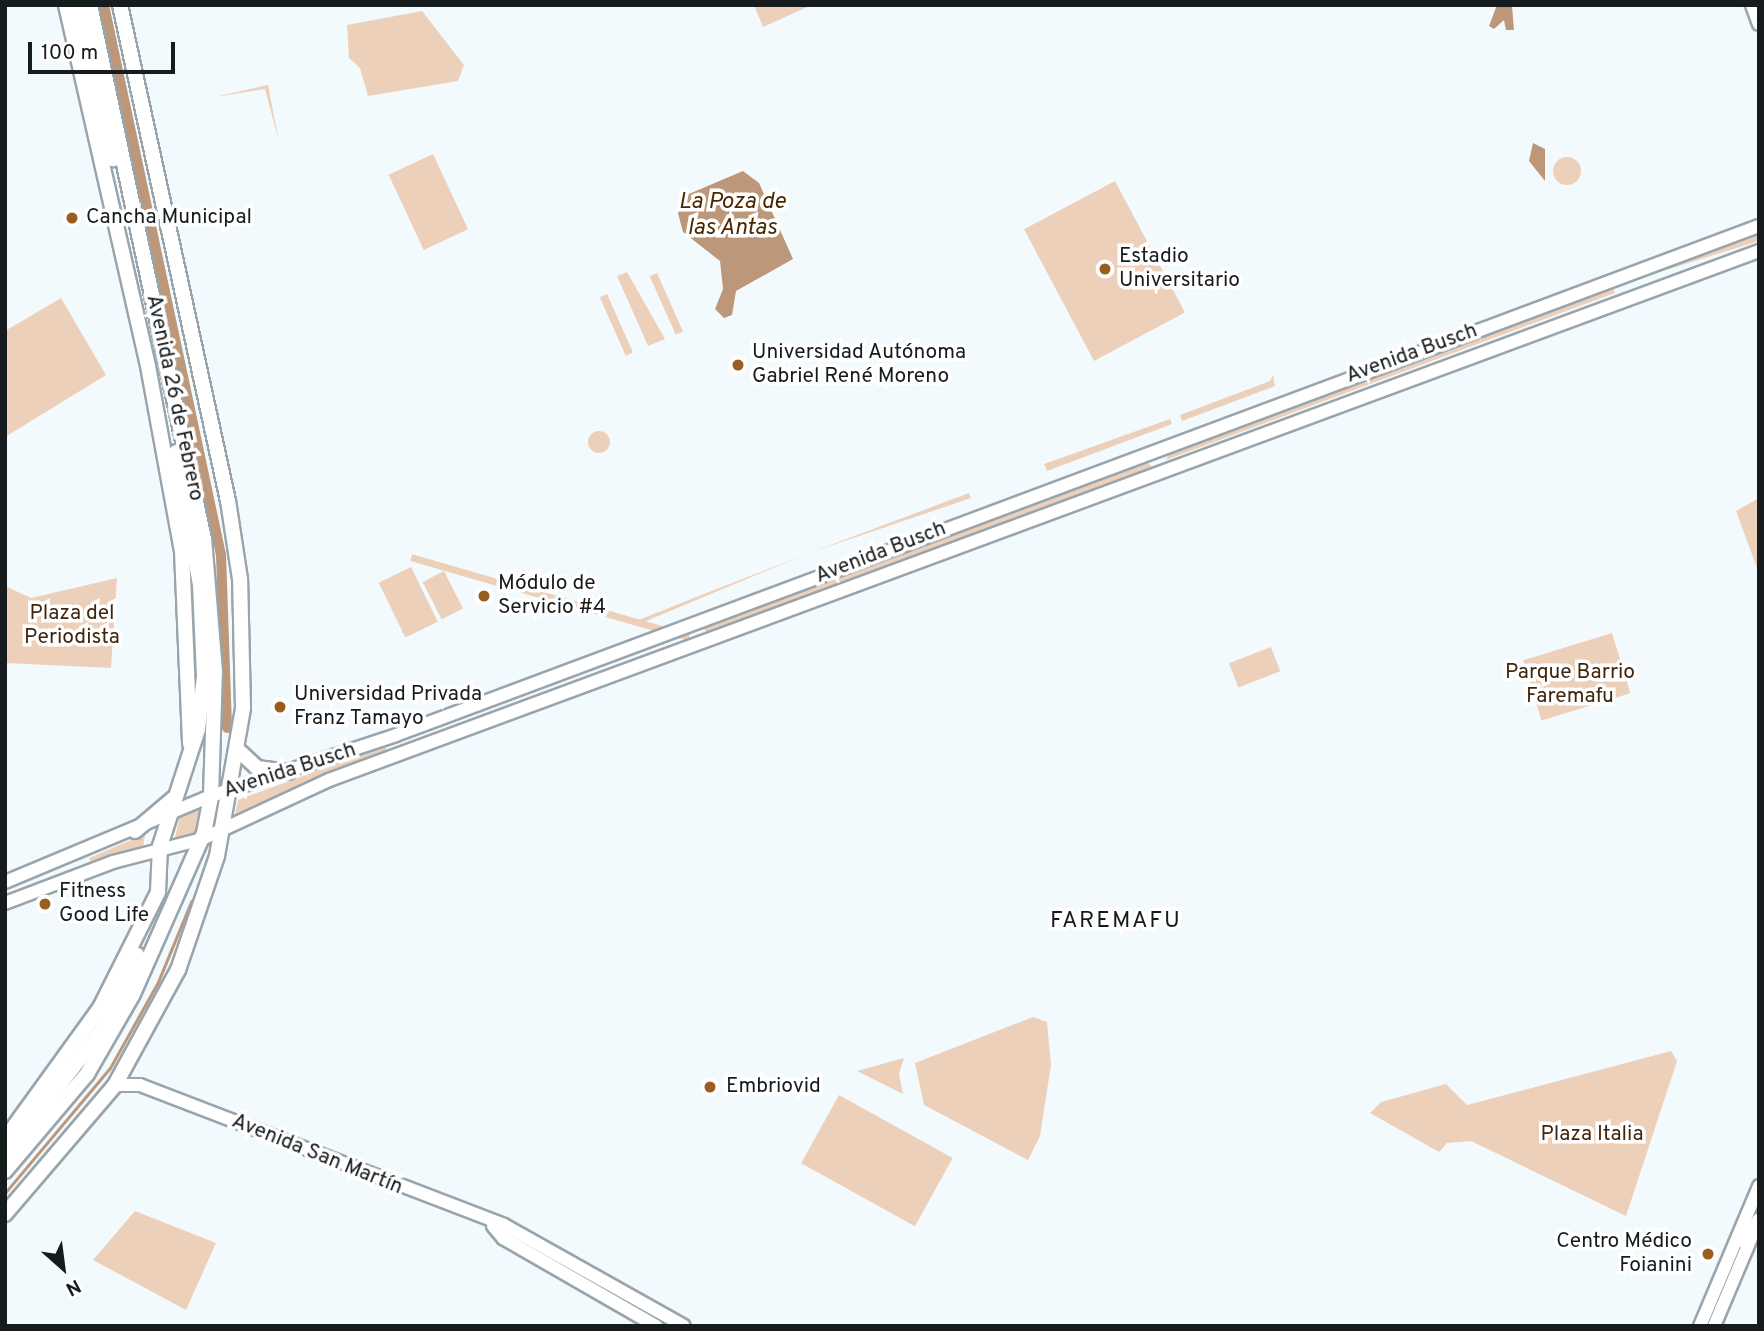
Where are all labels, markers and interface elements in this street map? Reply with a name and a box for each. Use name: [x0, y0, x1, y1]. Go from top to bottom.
scale bar: [32, 28, 178, 72]
text: 100 m: [41, 40, 98, 67]
water label: La Poza de las Antas: [678, 189, 786, 243]
place label: Cancha Municipal: [86, 205, 252, 231]
marker: Cancha Municipal: [64, 210, 80, 226]
place label: Estadio Universitario: [1119, 244, 1240, 294]
marker: Estadio Universitario: [1097, 261, 1113, 277]
street label: Avenida 26 de Febrero: [140, 293, 208, 503]
street label: Avenida Busch: [1343, 319, 1481, 389]
place label: Universidad Autónoma Gabriel René Moreno: [752, 340, 967, 390]
marker: Universidad Autónoma Gabriel René Moreno: [730, 357, 746, 373]
street label: Avenida Busch: [812, 517, 950, 589]
place label: Módulo de Servicio #4: [498, 571, 606, 621]
marker: Módulo de Servicio #4: [476, 588, 492, 604]
park label: Plaza del Periodista: [24, 601, 120, 651]
park label: Parque Barrio Faremafu: [1505, 660, 1635, 710]
place label: Universidad Privada Franz Tamayo: [294, 682, 482, 732]
marker: Universidad Privada Franz Tamayo: [272, 699, 288, 715]
street label: Avenida Busch: [221, 738, 359, 804]
place label: Fitness Good Life: [59, 879, 149, 929]
marker: Fitness Good Life: [37, 896, 53, 912]
district label: FAREMAFU: [1051, 908, 1181, 936]
place label: Embriovid: [726, 1074, 821, 1100]
marker: Embriovid: [700, 1077, 720, 1097]
street label: Avenida San Martín: [228, 1109, 406, 1201]
park label: Plaza Italia: [1541, 1122, 1643, 1148]
place label: Centro Médico Foianini: [1556, 1229, 1692, 1279]
north arrow: [28, 1233, 98, 1303]
marker: Centro Médico Foianini: [1698, 1244, 1718, 1264]
text: N: [61, 1273, 85, 1300]

